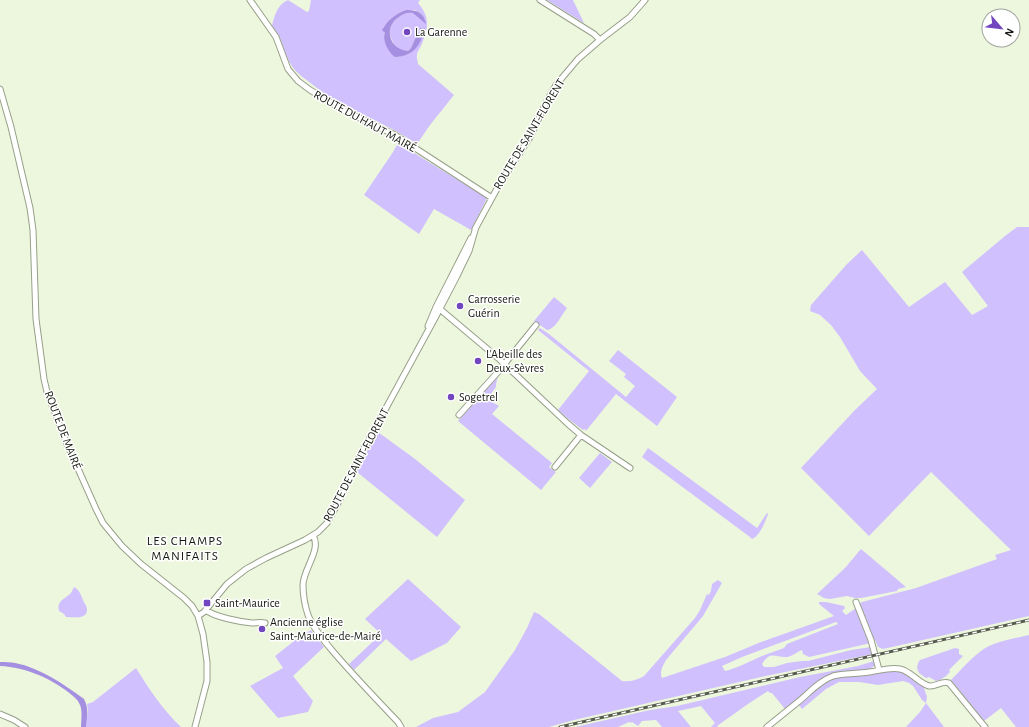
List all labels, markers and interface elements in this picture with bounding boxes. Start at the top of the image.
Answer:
north arrow [981,8,1021,48]
place label: La Garenne [415,26,467,38]
text: N [1003,26,1016,38]
marker: La Garenne [402,27,412,37]
street label: ROUTE DE SAINT-FLORENT [491,76,567,191]
street label: ROUTE DU HAUT MAIRÉ [312,87,419,154]
place label: Carrosserie Guérin [468,293,520,319]
marker: Carrosserie Guérin [455,301,465,311]
place label: L'Abeille des Deux-Sèvres [486,348,544,374]
marker: L'Abeille des Deux-Sèvres [473,356,483,366]
street label: ROUTE DE MAIRÉ [43,389,84,471]
place label: Sogetrel [459,391,498,403]
marker: Sogetrel [446,392,456,402]
street label: ROUTE DE SAINT-FLORENT [321,406,391,524]
district label: LES CHAMPS MANIFAITS [147,535,223,563]
place label: Saint-Maurice [215,597,280,609]
marker: Saint-Maurice [202,598,212,608]
place label: Ancienne église Saint-Maurice-de-Mairé [270,616,381,642]
marker: Ancienne église Saint-Maurice-de-Mairé [257,624,267,634]

